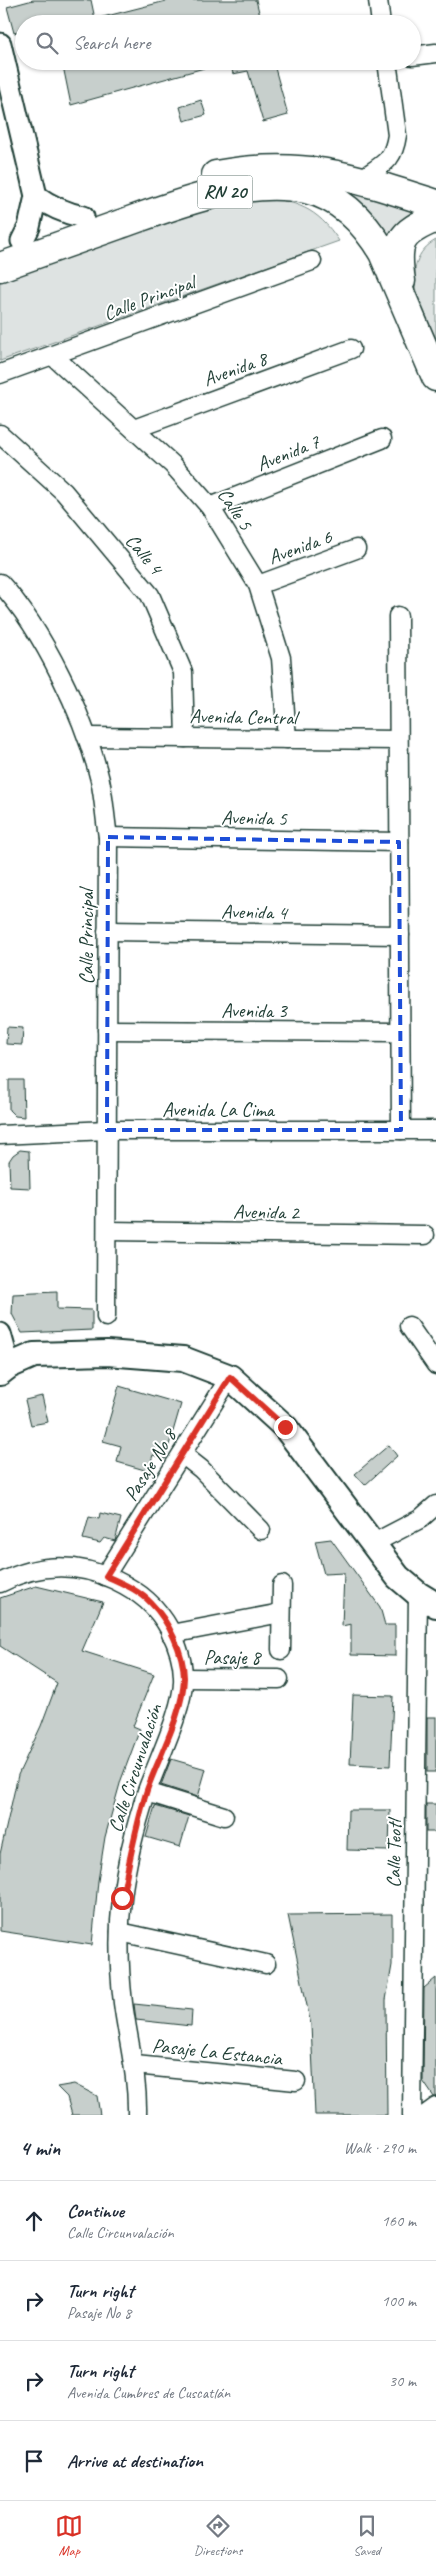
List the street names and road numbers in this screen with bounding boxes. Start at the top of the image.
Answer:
road number: RN 20 [198,176,252,208]
street label: Calle Principal [100,269,201,326]
street label: Avenida 8 [200,345,272,392]
street label: Avenida 7 [253,429,324,477]
street label: Calle 5 [212,483,259,536]
street label: Avenida 6 [265,524,336,570]
street label: Calle 4 [120,529,169,581]
street label: Avenida Central [189,704,300,730]
street label: Avenida 5 [221,805,288,831]
street label: Calle Principal [74,886,99,985]
street label: Avenida 4 [221,899,289,925]
street label: Avenida 3 [221,998,289,1023]
street label: Avenida La Cima [162,1097,276,1122]
street label: Avenida 2 [233,1199,301,1225]
street label: Pasaje No 8 [118,1423,183,1506]
street label: Pasaje 8 [204,1645,262,1670]
street label: Calle Circunvalación [102,1700,168,1835]
street label: Calle Teotl [381,1816,407,1888]
street label: Pasaje La Estancia [151,2033,284,2071]

